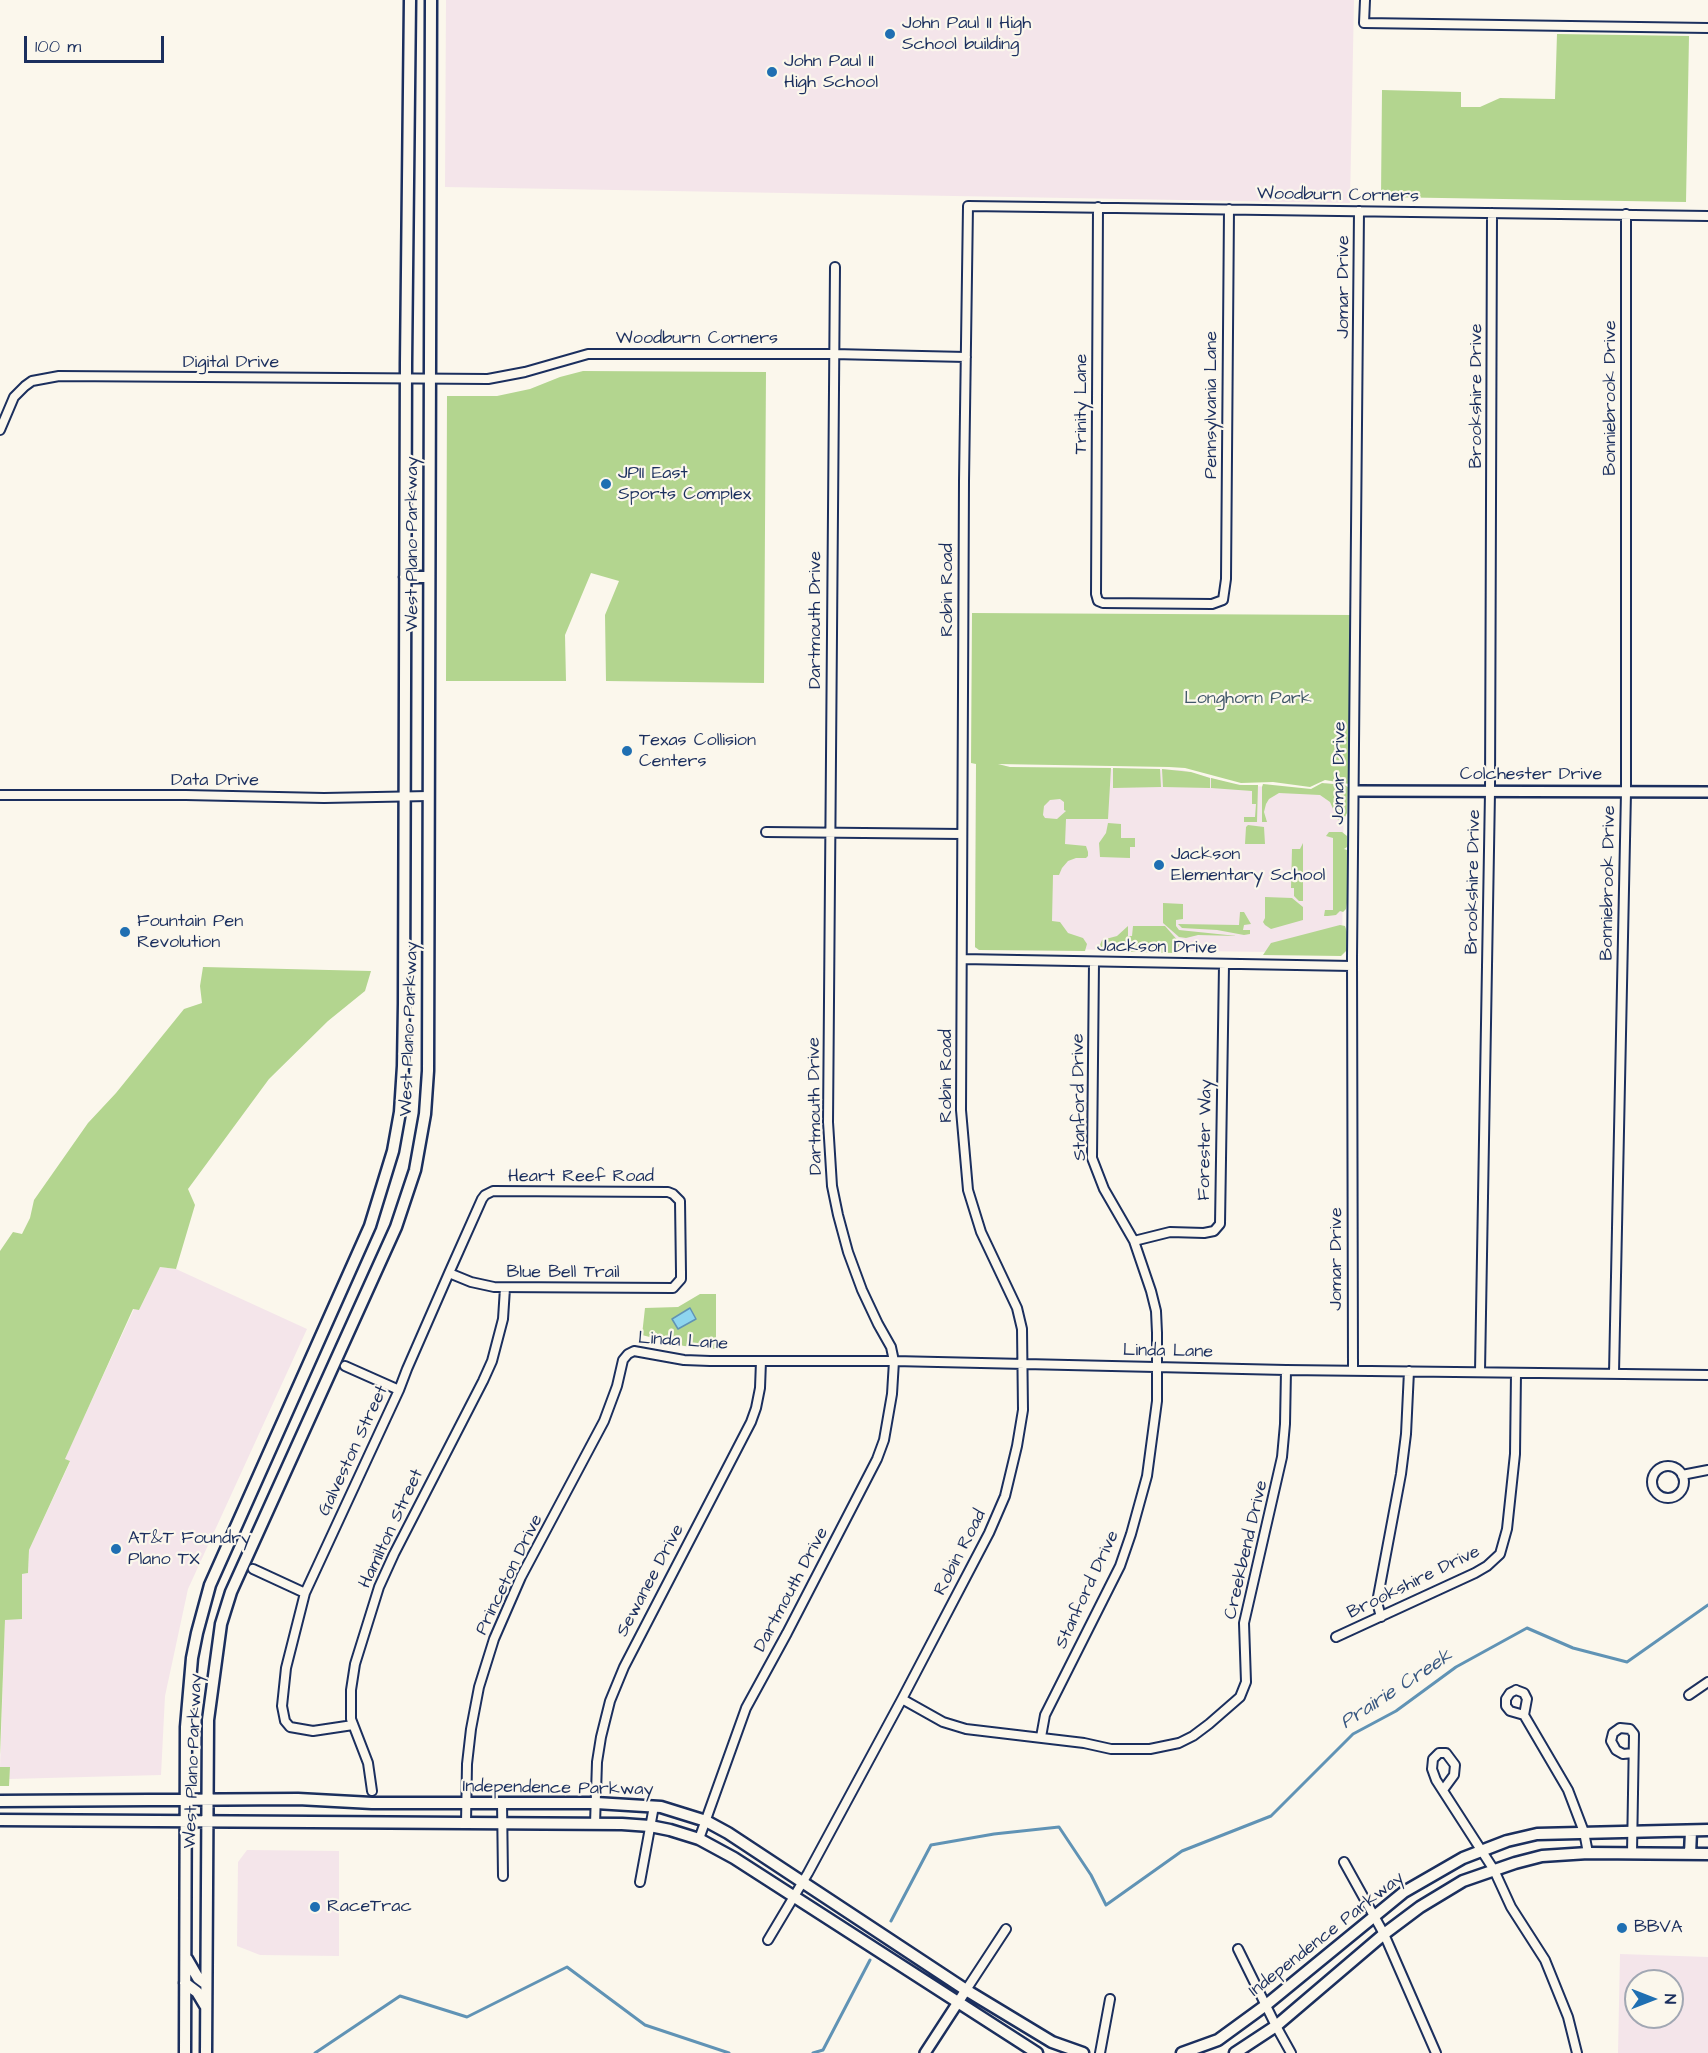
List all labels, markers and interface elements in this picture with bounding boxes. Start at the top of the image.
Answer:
place label: John Paul II High School building [902,13,1031,56]
scale bar [27,24,166,62]
marker: John Paul II High School building [883,27,897,41]
text: 100 m [35,34,81,59]
place label: John Paul II High School [784,51,878,94]
marker: John Paul II High School [765,65,779,79]
street label: Woodburn Corners [1257,184,1419,208]
street label: Jomar Drive [1333,235,1355,339]
street label: Bonniebrook Drive [1600,320,1622,476]
street label: Brookshire Drive [1466,324,1488,468]
street label: Woodburn Corners [616,328,778,350]
street label: Pennsylvania Lane [1201,331,1223,479]
street label: Digital Drive [183,352,279,374]
street label: Trinity Lane [1071,354,1093,454]
street label: West Plano Parkway [402,456,424,632]
place label: JPII East Sports Complex [618,463,751,506]
marker: JPII East Sports Complex [599,477,613,491]
street label: Robin Road [937,543,959,637]
street label: Dartmouth Drive [805,551,827,689]
park label: Longhorn Park [1184,688,1312,710]
street label: Jomar Drive [1328,721,1352,825]
place label: Texas Collision Centers [639,730,756,772]
marker: Texas Collision Centers [620,744,634,758]
street label: Colchester Drive [1460,764,1602,786]
street label: Data Drive [171,770,259,792]
street label: Bonniebrook Drive [1597,805,1621,961]
street label: Brookshire Drive [1462,809,1486,955]
place label: Jackson Elementary School [1171,844,1325,886]
marker: Jackson Elementary School [1152,858,1166,872]
place label: Fountain Pen Revolution [137,911,243,954]
marker: Fountain Pen Revolution [118,925,132,939]
street label: Jackson Drive [1097,936,1217,960]
street label: West Plano Parkway [396,941,424,1117]
street label: Robin Road [936,1029,958,1123]
street label: Stanford Drive [1068,1033,1092,1161]
street label: Dartmouth Drive [804,1037,828,1175]
street label: Forester Way [1194,1079,1218,1201]
street label: Heart Reef Road [508,1166,654,1188]
street label: Jomar Drive [1326,1207,1348,1311]
street label: Blue Bell Trail [507,1262,619,1284]
street label: Linda Lane [637,1328,729,1356]
street label: Linda Lane [1123,1340,1213,1364]
street label: Galveston Street [314,1382,394,1520]
street label: Hamilton Street [355,1466,429,1592]
street label: Creekbend Drive [1221,1478,1273,1622]
street label: Robin Road [930,1507,992,1599]
street label: Princeton Drive [472,1511,548,1639]
street label: Sewanee Drive [612,1521,690,1641]
street label: Dartmouth Drive [750,1524,834,1656]
place label: AT&T Foundry Plano TX [128,1528,251,1570]
street label: Stanford Drive [1051,1528,1125,1652]
marker: AT&T Foundry Plano TX [109,1542,123,1556]
street label: Brookshire Drive [1344,1542,1484,1624]
water label: Prairie Creek [1336,1645,1458,1735]
street label: West Plano Parkway [180,1673,208,1849]
street label: Independence Parkway [462,1777,654,1801]
street label: Independence Parkway [1245,1868,1409,2002]
place label: RaceTrac [327,1896,412,1918]
marker: RaceTrac [308,1900,322,1914]
place label: BBVA [1634,1917,1682,1939]
marker: BBVA [1615,1921,1629,1935]
north arrow [1624,1969,1684,2029]
text: N [1659,1994,1681,2004]

